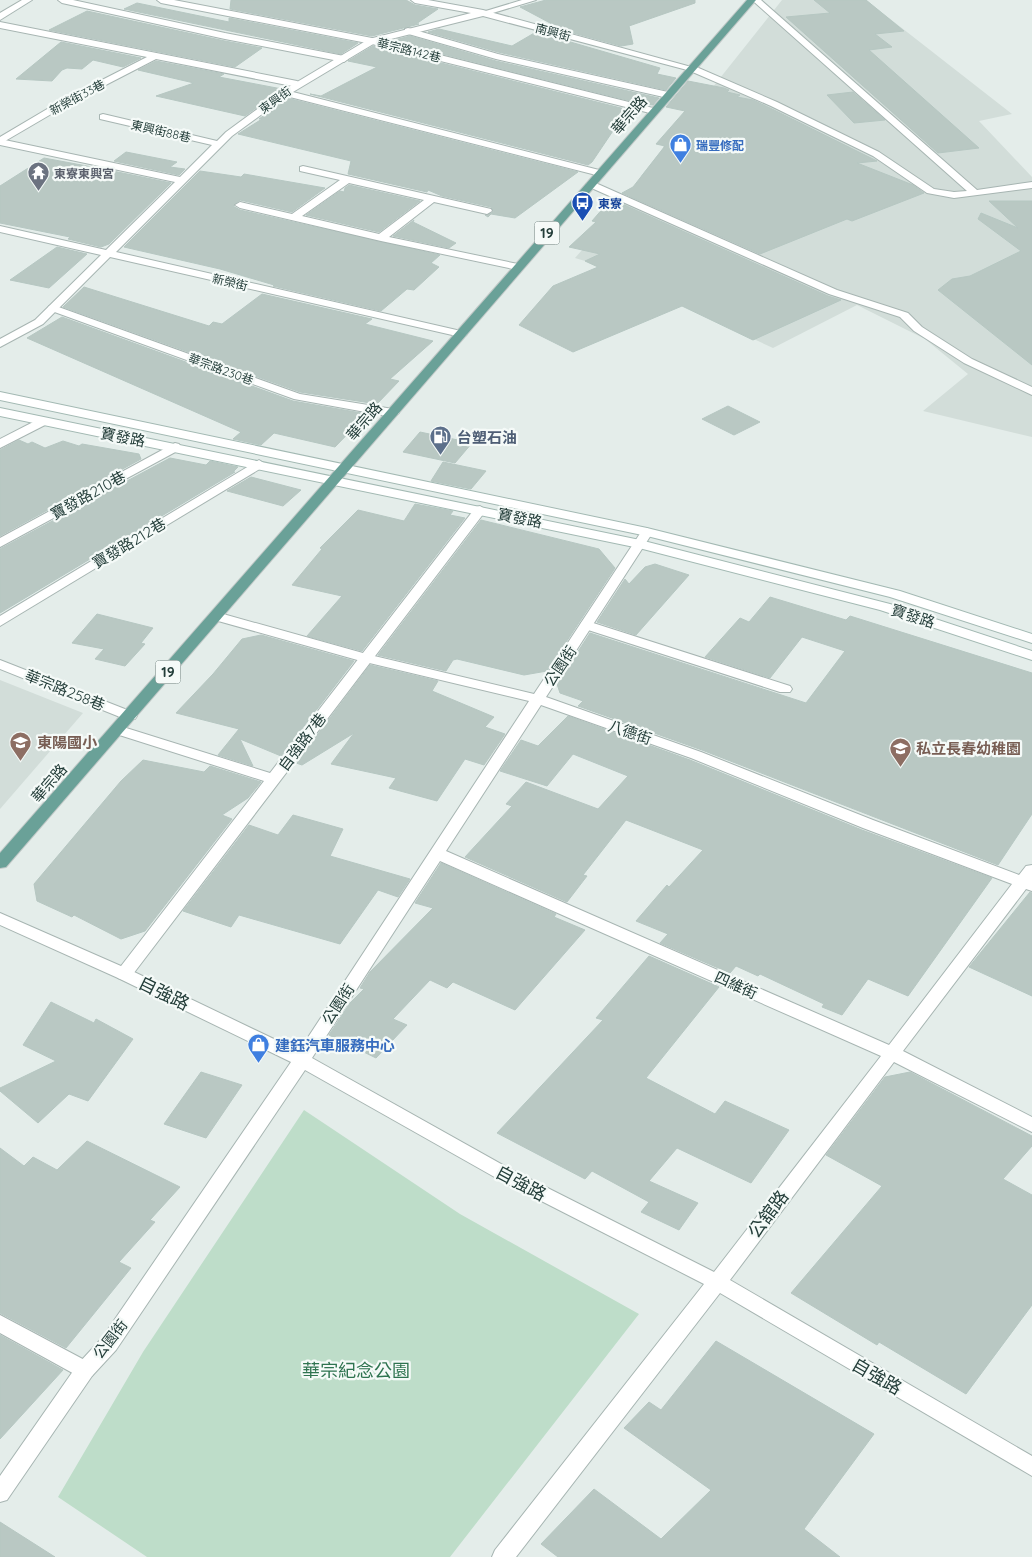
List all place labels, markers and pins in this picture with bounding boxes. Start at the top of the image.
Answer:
shop icon: 瑞豐修配 [668,133,692,164]
place label: 瑞豐修配 [696,138,744,153]
temple icon: 東寮東興宮 [26,161,50,192]
place label: 東寮東興宮 [54,166,114,181]
bus stop icon: 東寮 [570,191,594,222]
place label: 東寮 [598,196,622,211]
fuel station icon: 台塑石油 [429,425,453,456]
place label: 台塑石油 [457,428,517,447]
school or university icon: 東陽國小 [9,730,33,761]
place label: 東陽國小 [37,733,98,752]
school or university icon: 私立長春幼稚園 [888,736,912,767]
place label: 私立長春幼稚園 [916,739,1021,758]
shop icon: 建鈺汽車服務中心 [247,1033,271,1064]
place label: 建鈺汽車服務中心 [275,1036,395,1055]

